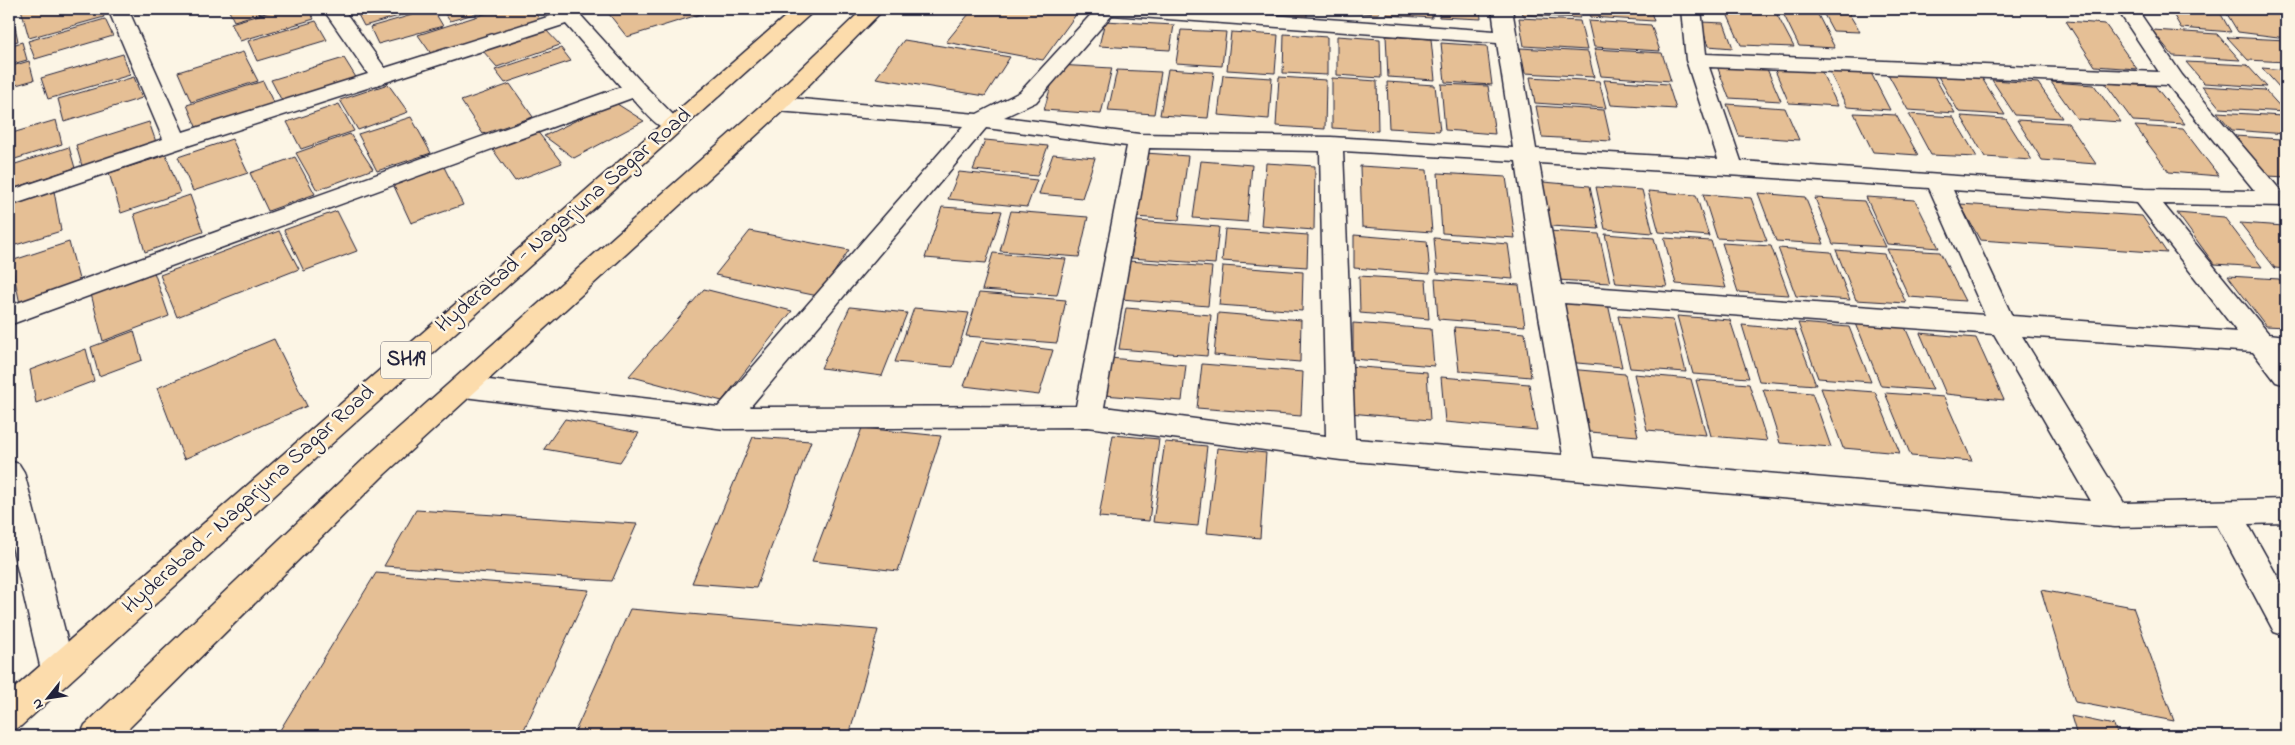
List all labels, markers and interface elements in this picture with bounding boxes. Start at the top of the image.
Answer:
street label: Hyderabad - Nagarjuna Sagar Road [429,101,700,342]
road number: SH19 [381,342,431,378]
street label: Hyderabad - Nagarjuna Sagar Road [116,378,383,623]
north arrow [22,672,72,722]
text: N [27,694,49,713]

